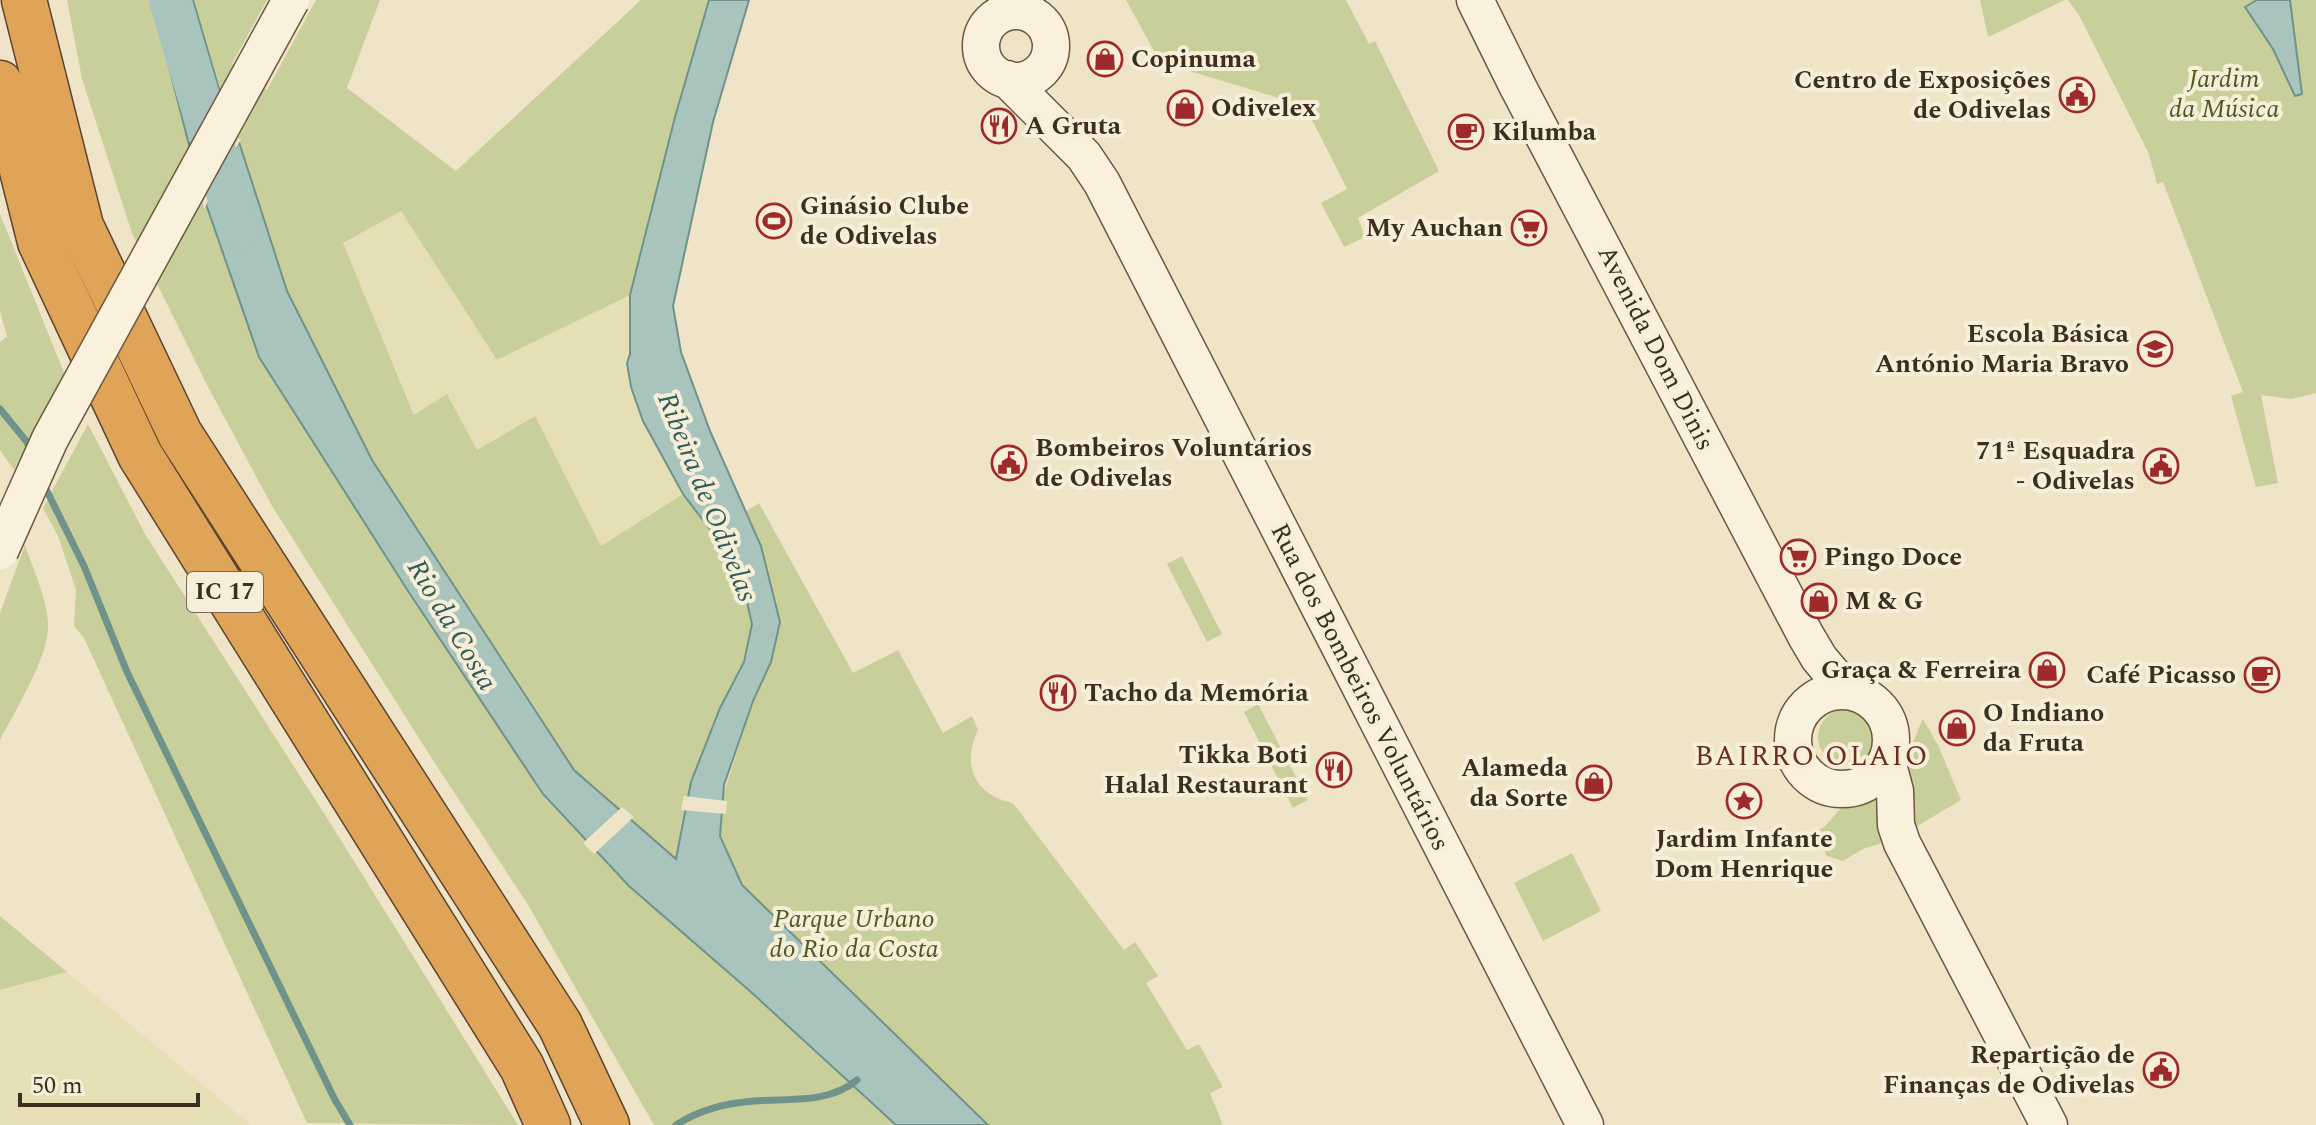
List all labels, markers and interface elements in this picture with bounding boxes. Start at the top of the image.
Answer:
place label: Copinuma [1131,39,1256,79]
shop icon: Copinuma [1086,40,1124,78]
park label: Jardim da Música [2169,59,2279,129]
place label: Centro de Exposições de Odivelas [1794,60,2051,130]
public building icon: Centro de Exposições de Odivelas [2058,76,2096,114]
place label: Odivelex [1211,88,1316,128]
shop icon: Odivelex [1166,89,1204,127]
place label: A Gruta [1025,106,1122,146]
restaurant icon: A Gruta [980,107,1018,145]
place label: Kilumba [1492,112,1597,152]
cafe icon: Kilumba [1447,113,1485,151]
place label: Ginásio Clube de Odivelas [800,186,969,256]
sports icon: Ginásio Clube de Odivelas [755,202,793,240]
place label: My Auchan [1366,208,1503,248]
supermarket icon: My Auchan [1510,209,1548,247]
street label: Avenida Dom Dinis [1587,238,1725,458]
place label: Escola Básica António Maria Bravo [1875,314,2130,384]
school or university icon: Escola Básica António Maria Bravo [2136,330,2174,368]
water label: Ribeira de Odivelas [645,386,769,608]
place label: Bombeiros Voluntários de Odivelas [1035,428,1312,498]
place label: 71ª Esquadra - Odivelas [1976,431,2136,501]
public building icon: Bombeiros Voluntários de Odivelas [990,444,1028,482]
public building icon: 71ª Esquadra - Odivelas [2142,447,2180,485]
street label: Rua dos Bombeiros Voluntários [1260,516,1460,858]
place label: Pingo Doce [1824,537,1962,577]
supermarket icon: Pingo Doce [1779,538,1817,576]
water label: Rio da Costa [396,551,508,699]
road number: IC 17 [187,572,263,612]
place label: M & G [1845,581,1923,621]
shop icon: M & G [1800,582,1838,620]
place label: Graça & Ferreira [1821,650,2022,690]
shop icon: Graça & Ferreira [2028,651,2066,689]
place label: Café Picasso [2086,655,2236,695]
cafe icon: Café Picasso [2243,656,2281,694]
place label: Tacho da Memória [1084,673,1309,713]
restaurant icon: Tacho da Memória [1039,674,1077,712]
place label: O Indiano da Fruta [1983,693,2104,763]
shop icon: O Indiano da Fruta [1938,709,1976,747]
place label: Tikka Boti Halal Restaurant [1104,735,1308,805]
district label: BAIRRO OLAIO [1695,735,1929,778]
place label: Alameda da Sorte [1461,748,1569,818]
restaurant icon: Tikka Boti Halal Restaurant [1315,751,1353,789]
shop icon: Alameda da Sorte [1575,764,1613,802]
place icon: Jardim Infante Dom Henrique [1725,782,1763,820]
place label: Jardim Infante Dom Henrique [1655,819,1833,889]
park label: Parque Urbano do Rio da Costa [769,899,939,969]
place label: Repartição de Finanças de Odivelas [1883,1035,2135,1105]
public building icon: Repartição de Finanças de Odivelas [2142,1051,2180,1089]
scale bar [20,1057,198,1107]
text: 50 m [32,1068,83,1104]

